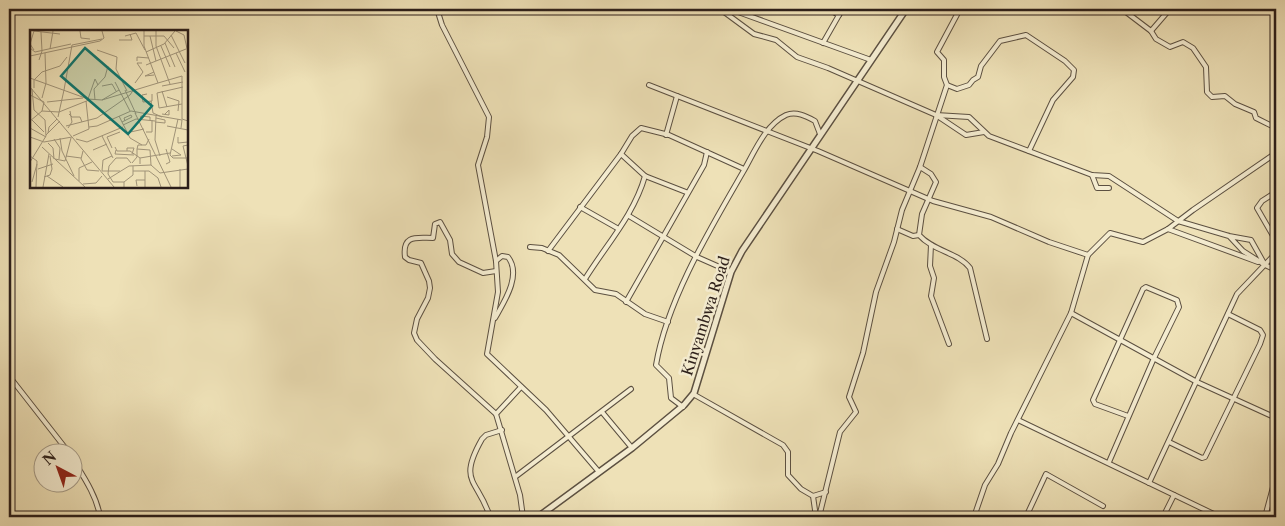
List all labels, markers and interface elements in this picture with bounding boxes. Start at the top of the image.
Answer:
inset map [30,30,188,188]
street label: Kinyambwa Road [677,254,734,378]
north arrow [32,444,82,494]
text: N [39,447,60,469]

